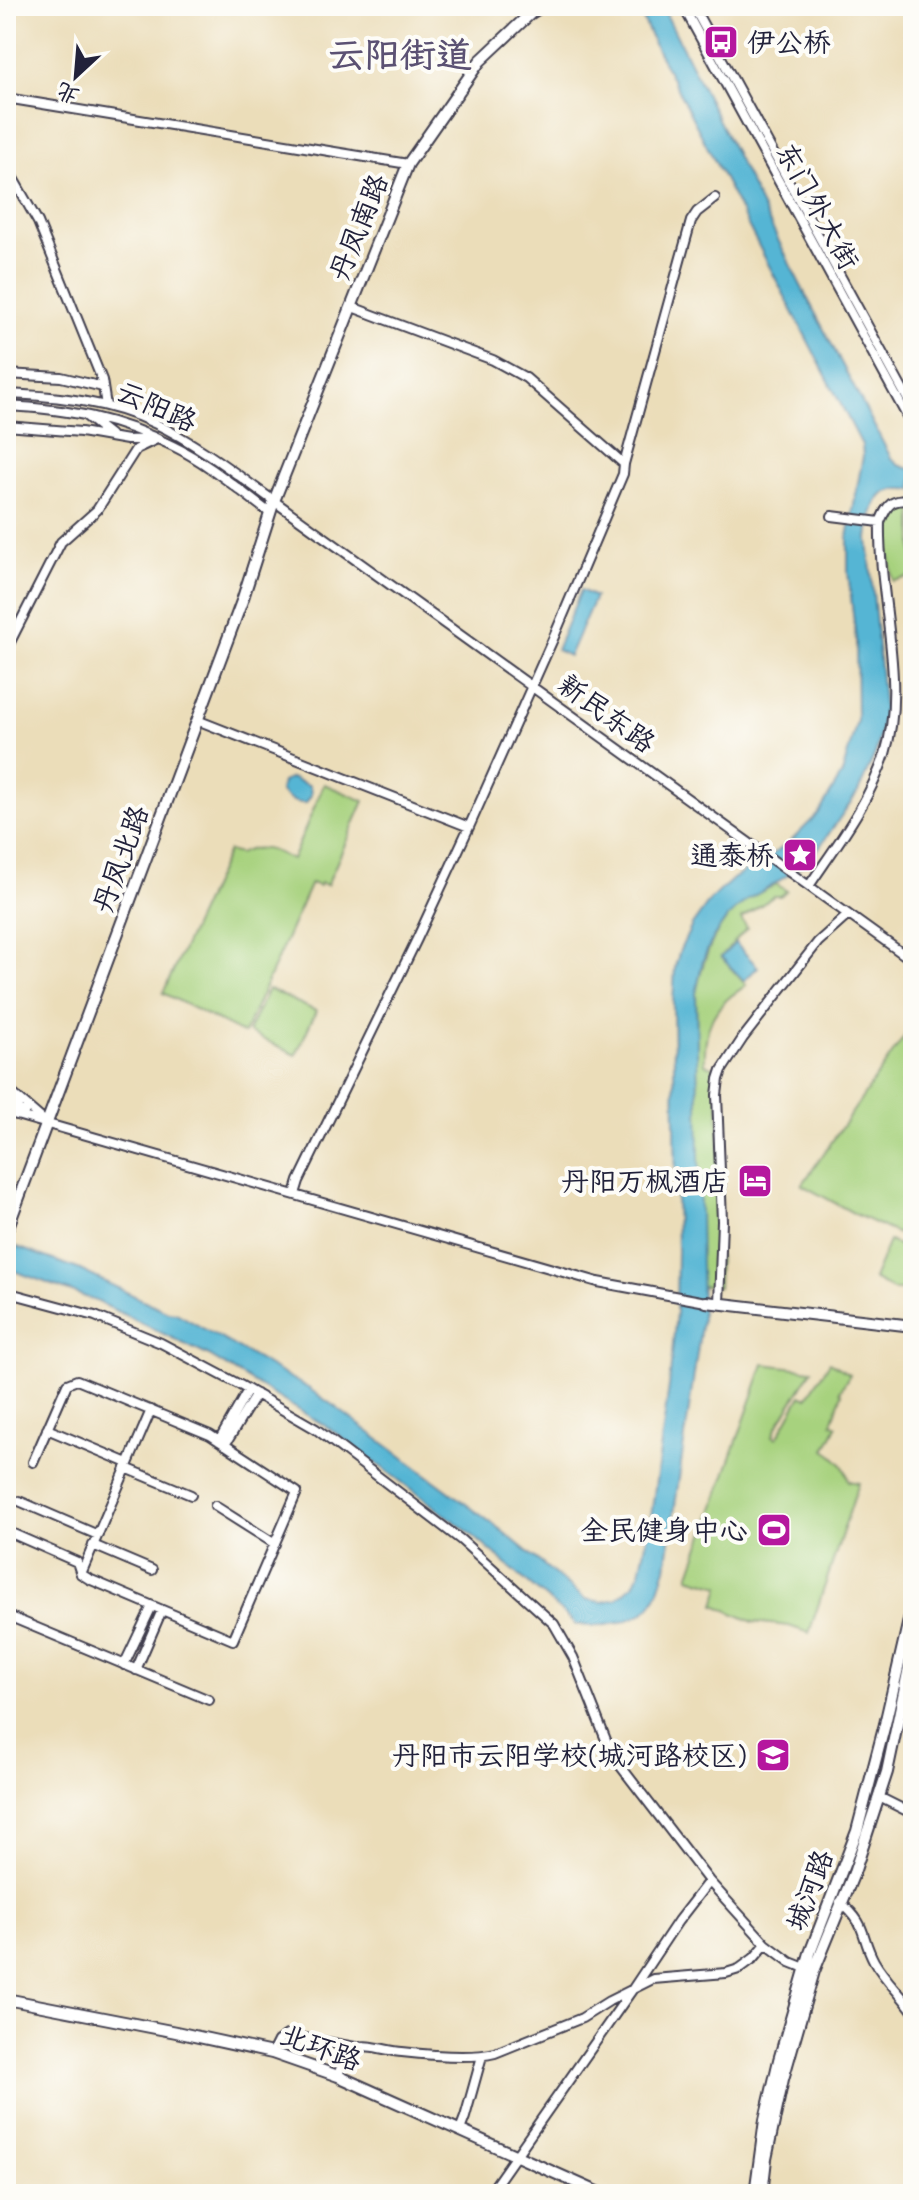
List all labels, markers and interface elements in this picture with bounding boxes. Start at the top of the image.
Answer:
bus stop icon: 伊公桥 [702,23,740,61]
place label: 伊公桥 [747,23,831,59]
district label: 云阳街道 [328,29,472,76]
north arrow [36,36,116,116]
text: 北 [51,77,83,112]
street label: 东门外大街 [769,136,869,275]
street label: 丹凤南路 [319,168,395,285]
street label: 云阳路 [112,372,203,439]
street label: 新民东路 [552,665,663,760]
street label: 丹凤北路 [83,800,155,917]
place label: 通泰桥 [690,836,774,872]
place icon: 通泰桥 [781,836,819,874]
place label: 丹阳万枫酒店 [561,1162,729,1198]
hotel icon: 丹阳万枫酒店 [736,1162,774,1200]
place label: 全民健身中心 [580,1511,748,1547]
sports icon: 全民健身中心 [755,1511,793,1549]
place label: 丹阳市云阳学校(城河路校区) [392,1736,747,1772]
school or university icon: 丹阳市云阳学校(城河路校区) [754,1736,792,1774]
street label: 城河路 [776,1844,840,1935]
street label: 北环路 [276,2015,367,2077]

